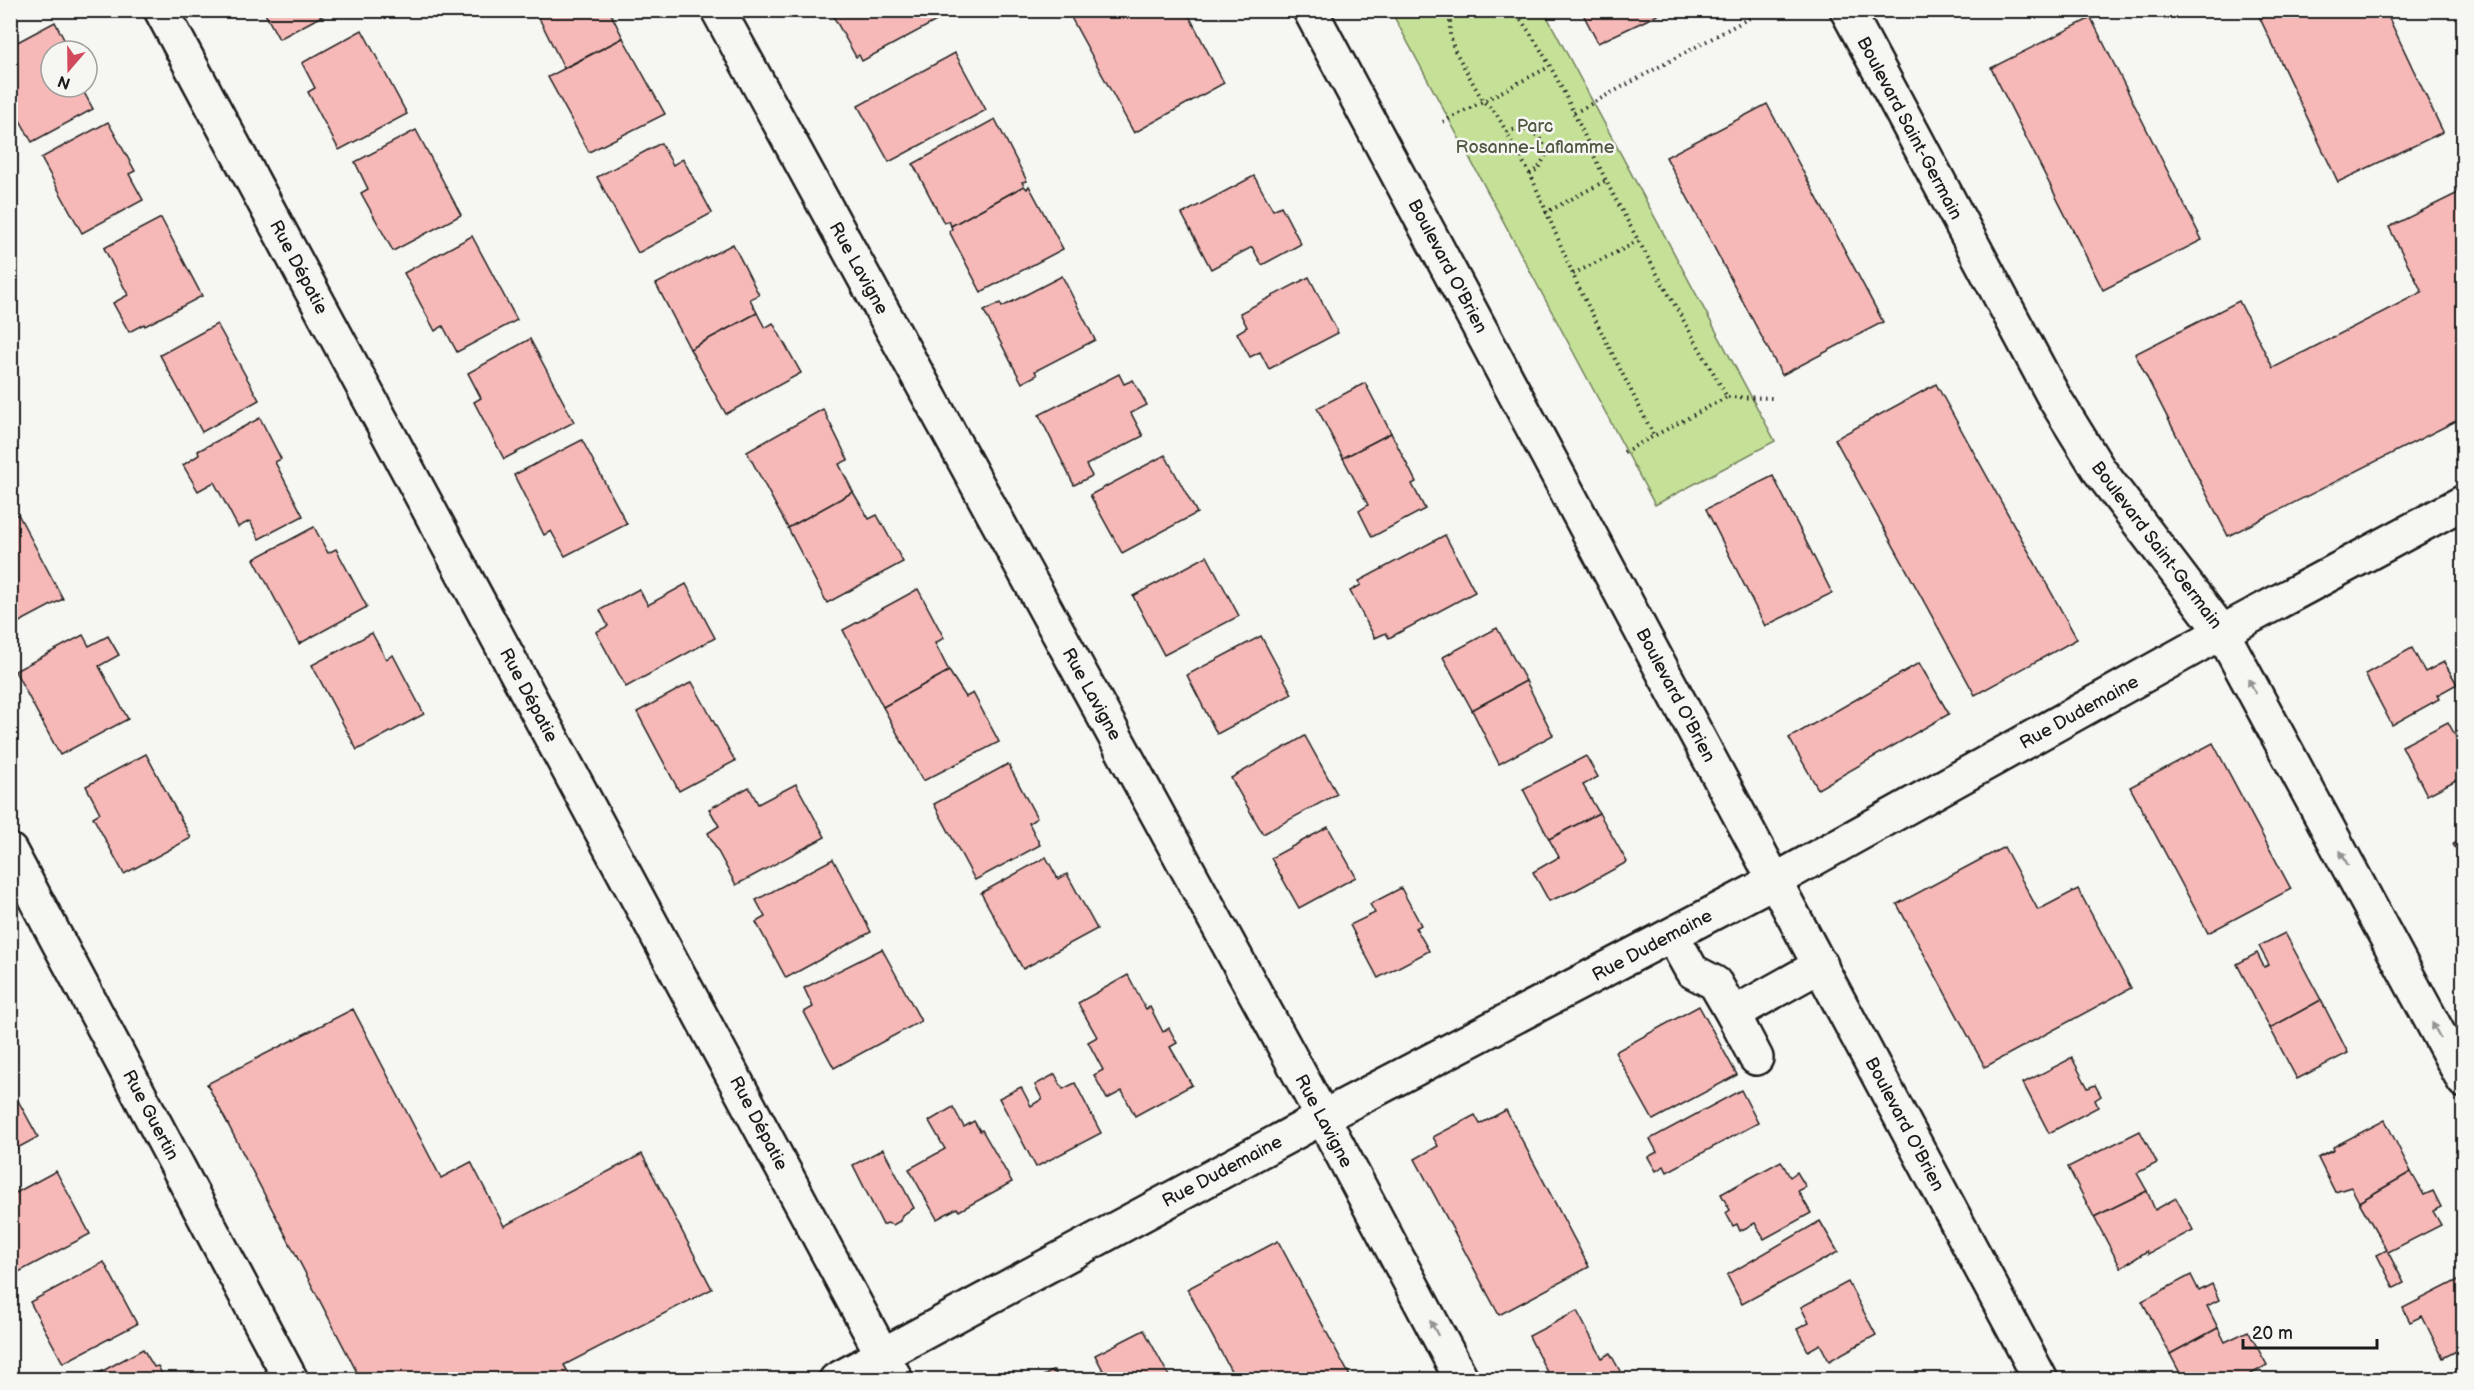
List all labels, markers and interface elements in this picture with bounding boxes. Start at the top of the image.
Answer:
street label: Boulevard Saint-Germain [1852,33,1967,223]
north arrow [39,39,99,99]
text: N [55,71,73,93]
park label: Parc Rosanne-Laflamme [1456,116,1615,158]
street label: Boulevard O'Brien [1403,196,1492,337]
street label: Rue Dépatie [265,217,332,318]
street label: Rue Lavigne [825,218,893,318]
street label: Boulevard Saint-Germain [2087,457,2226,633]
street label: Boulevard O'Brien [1631,625,1720,766]
street label: Rue Lavigne [1058,644,1126,744]
street label: Rue Dépatie [495,645,562,746]
street label: Rue Dudemaine [2016,671,2143,754]
one-way arrow [2247,677,2257,694]
one-way arrow [2339,849,2349,866]
street label: Rue Dudemaine [1589,905,1716,986]
one-way arrow [2431,1021,2441,1038]
street label: Boulevard O'Brien [1860,1054,1949,1195]
street label: Rue Guertin [118,1067,183,1164]
street label: Rue Lavigne [1290,1071,1357,1172]
street label: Rue Dépatie [725,1073,792,1174]
street label: Rue Dudemaine [1159,1131,1286,1212]
scale bar [2243,1312,2376,1350]
one-way arrow [1429,1319,1439,1336]
text: 20 m [2252,1323,2293,1344]

